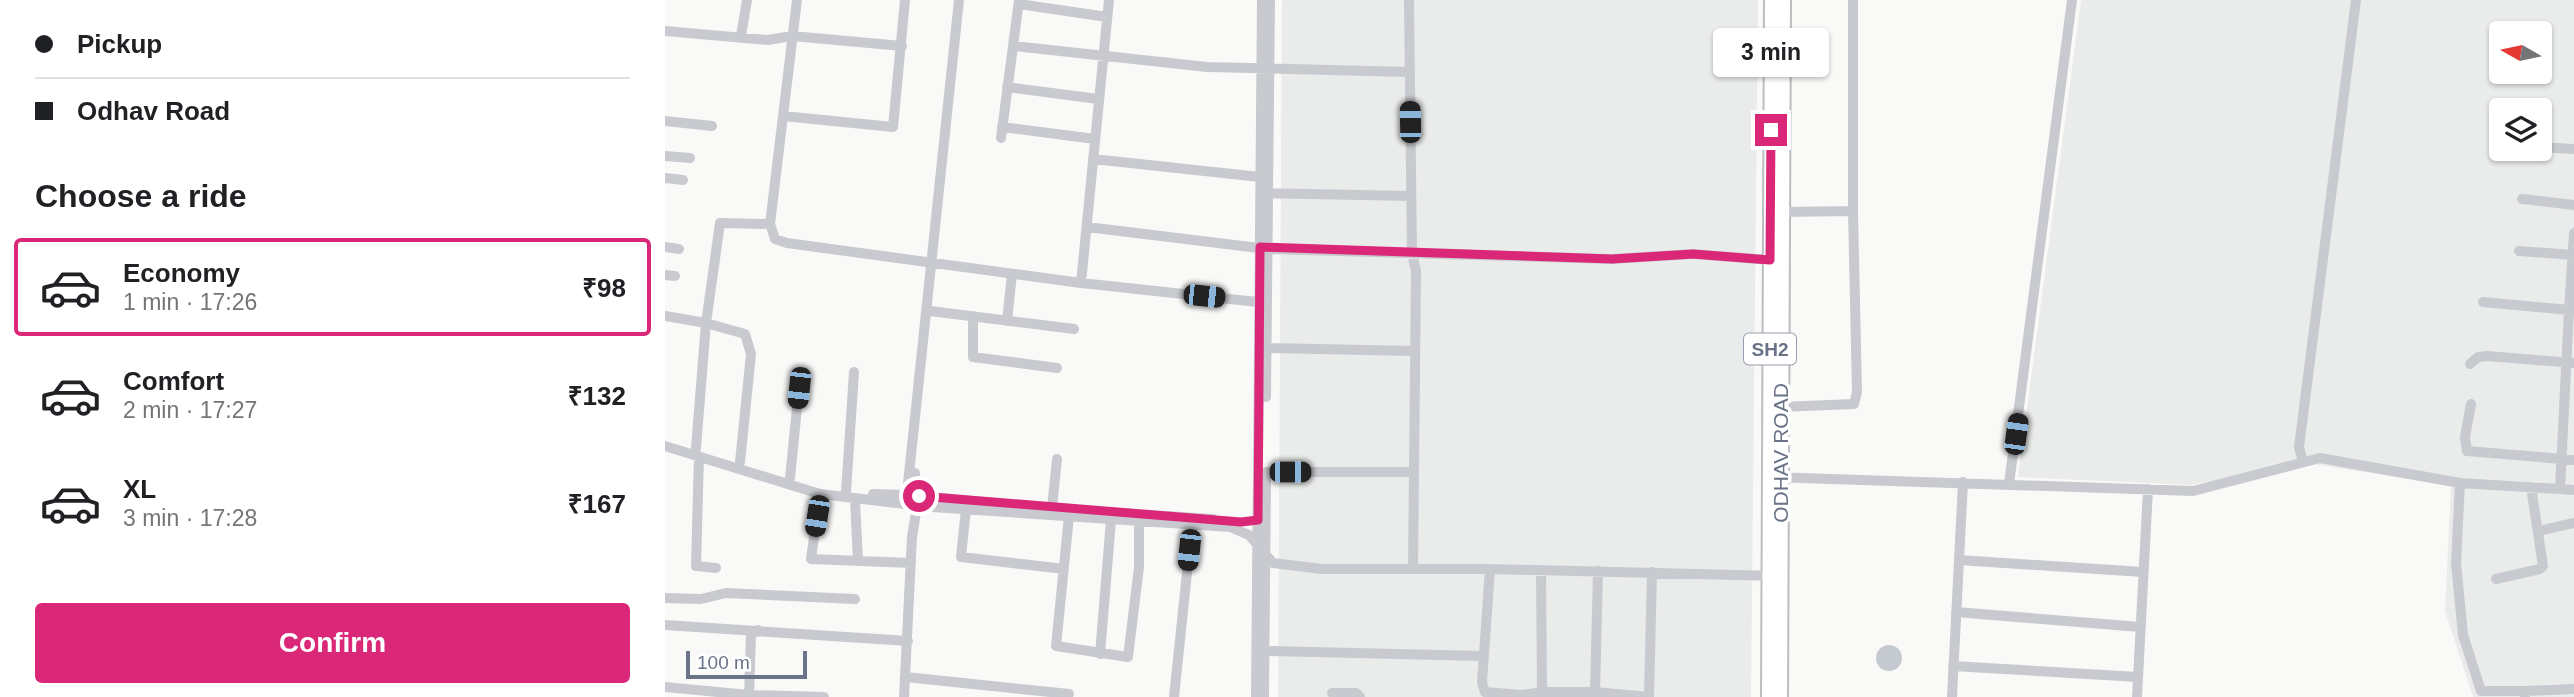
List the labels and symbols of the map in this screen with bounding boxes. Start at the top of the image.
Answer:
north arrow [2489,21,2551,84]
callout: 3 min [1713,29,1829,78]
car [1400,101,1421,143]
route end [1755,114,1787,146]
car [1183,283,1226,309]
road number: SH2 [1744,334,1796,364]
car [787,366,812,410]
street label: ODHAV ROAD [1769,383,1792,523]
car [2003,412,2030,456]
car [1270,462,1312,483]
route start [903,480,935,512]
car [804,494,831,538]
car [1177,528,1202,572]
scale bar [686,648,807,680]

